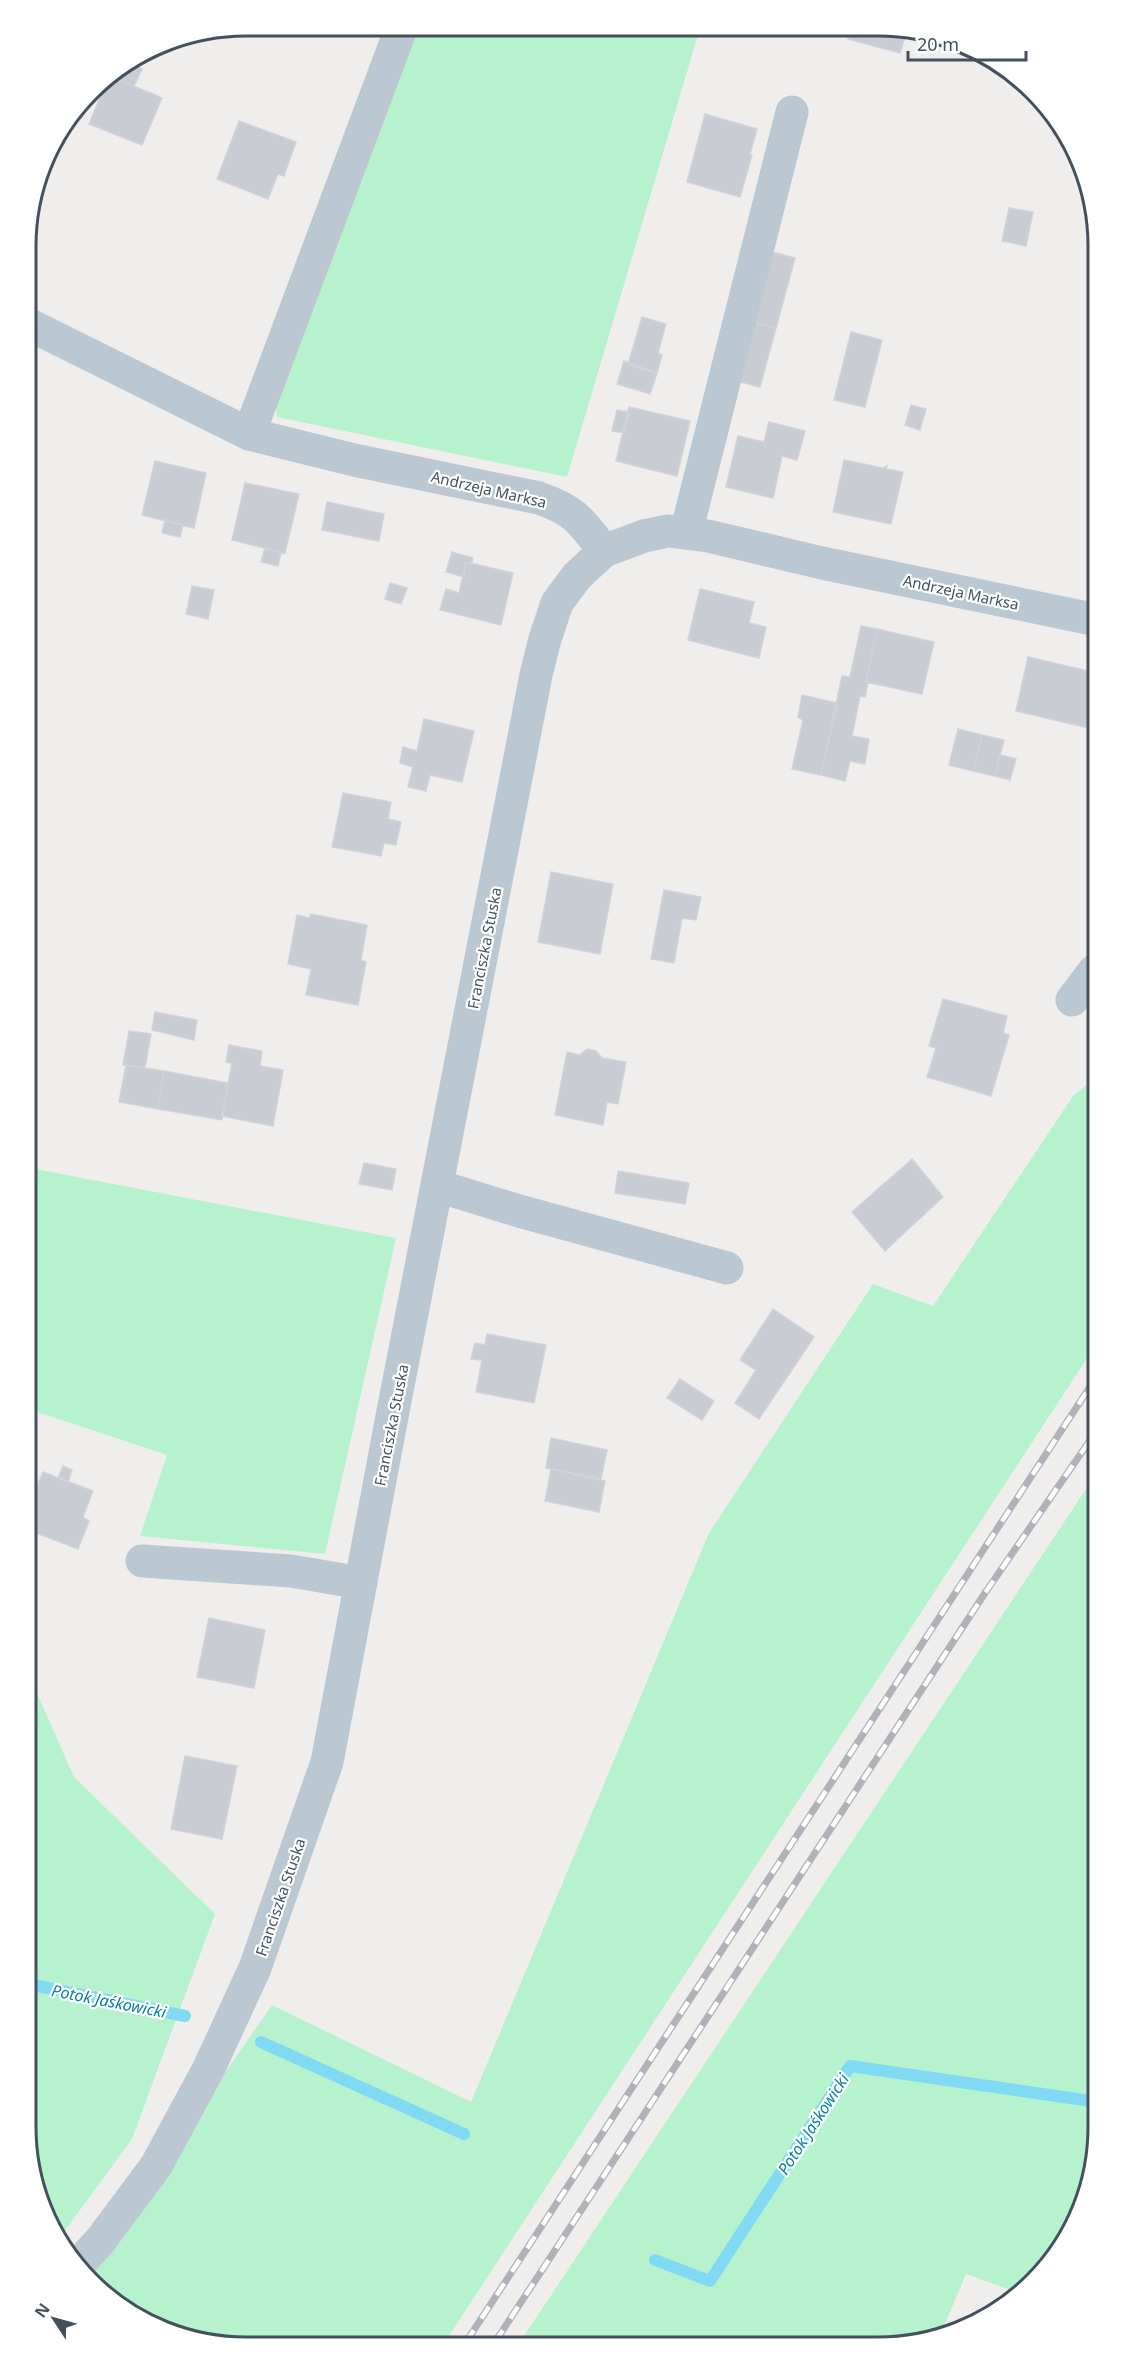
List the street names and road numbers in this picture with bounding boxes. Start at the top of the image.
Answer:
street label: Andrzeja Marksa [429,466,549,512]
street label: Andrzeja Marksa [901,570,1021,614]
street label: Franciszka Stuska [462,885,506,1011]
street label: Franciszka Stuska [369,1362,413,1488]
street label: Franciszka Stuska [250,1835,310,1959]

